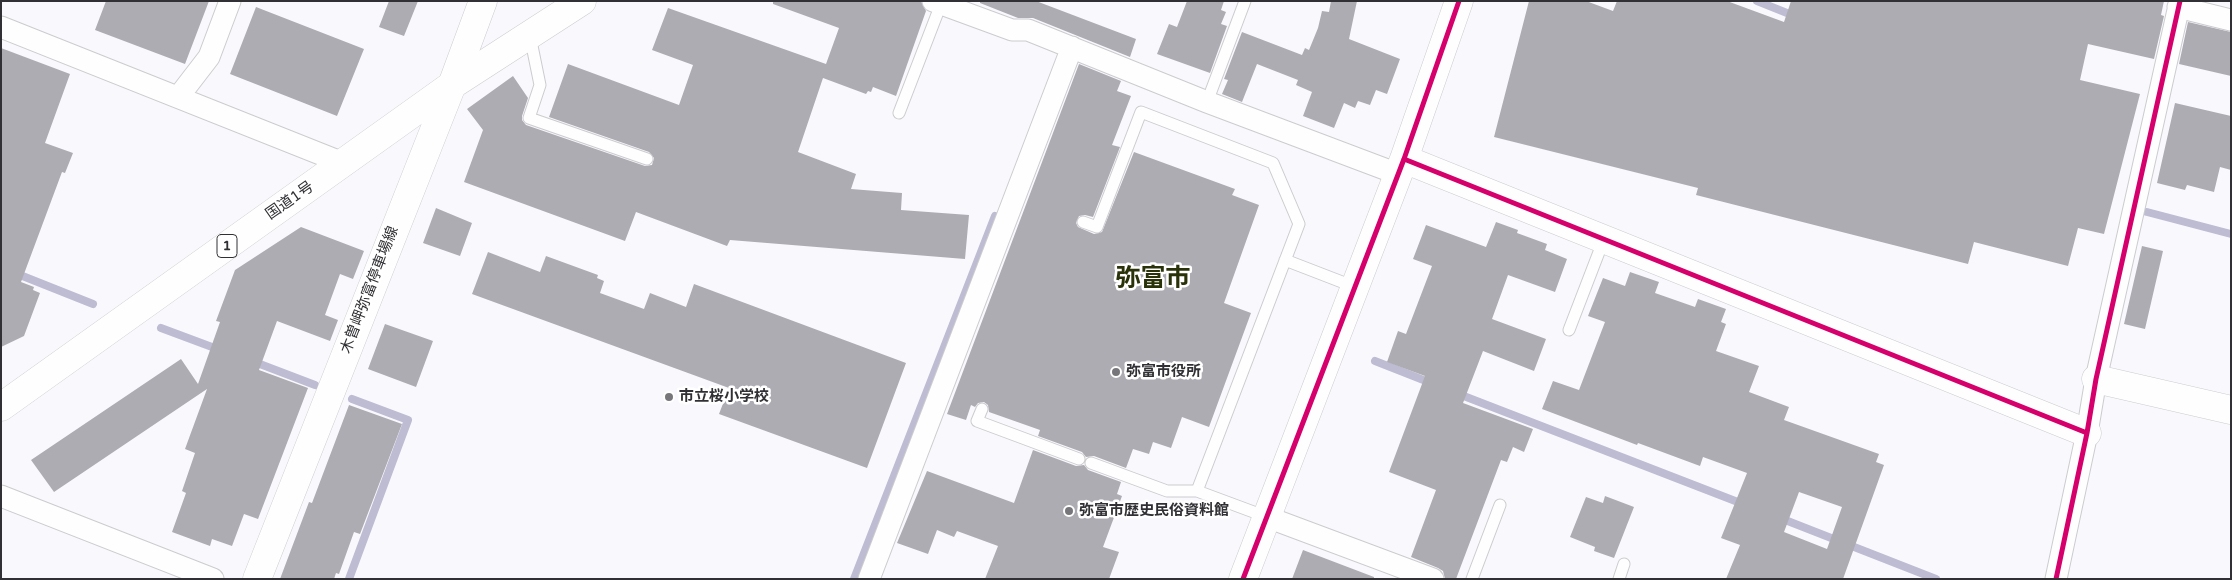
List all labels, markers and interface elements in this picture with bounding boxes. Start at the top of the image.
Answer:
street label: 国道1号 [263,178,317,224]
street label: 木曽岬弥富停車場線 [337,224,403,356]
road number: 1 [217,235,237,258]
district label: 弥富市 [1116,264,1190,294]
place label: 弥富市役所 [1126,363,1201,381]
marker: 弥富市役所 [1110,366,1122,378]
place label: 市立桜小学校 [679,388,769,406]
marker: 市立桜小学校 [663,391,675,403]
place label: 弥富市歴史民俗資料館 [1079,502,1229,520]
marker: 弥富市歴史民俗資料館 [1063,505,1075,517]

